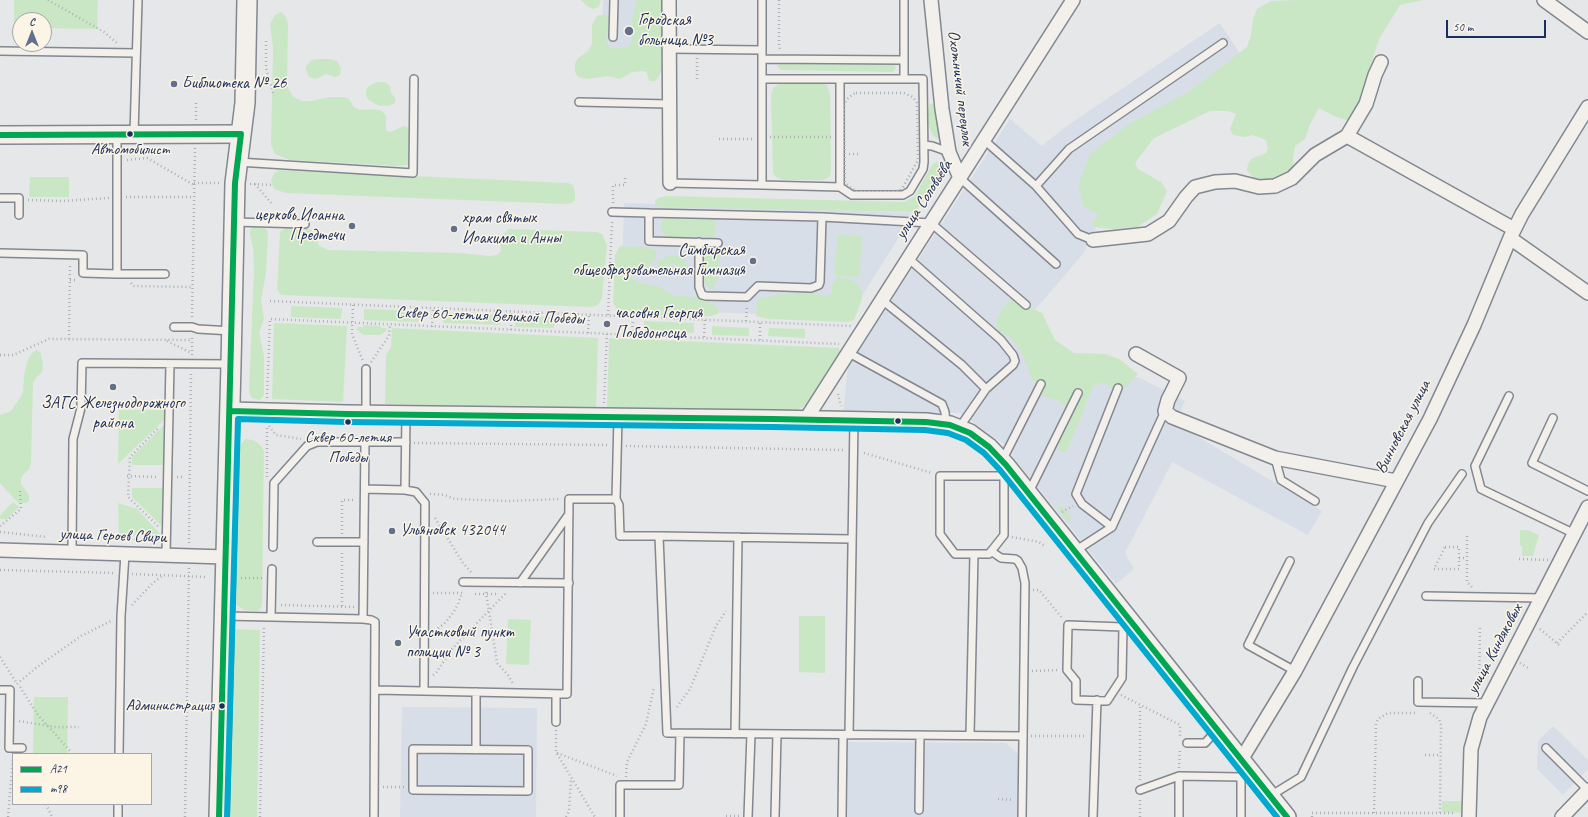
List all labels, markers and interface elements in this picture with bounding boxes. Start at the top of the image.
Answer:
place label: Городская больница №3 [638,11,713,51]
north arrow [12,12,52,52]
scale bar [1448,12,1548,38]
text: С [29,14,35,28]
text: 50 m [1453,19,1473,35]
marker: Городская больница №3 [623,25,635,37]
street label: Охотничий переулок [943,29,977,147]
place label: Библиотека № 26 [182,74,286,94]
marker: Библиотека № 26 [169,79,179,89]
marker: Автомобилист [125,129,135,139]
place label: Автомобилист [91,140,169,160]
street label: улица Соловьёва [891,157,957,243]
place label: церковь Иоанна Предтечи [255,206,344,246]
place label: храм святых Иоакима и Анны [462,209,561,249]
marker: церковь Иоанна Предтечи [347,221,357,231]
marker: храм святых Иоакима и Анны [449,224,459,234]
place label: Симбирская общеобразовательная Гимназия [573,241,745,281]
marker: Симбирская общеобразовательная Гимназия [748,256,758,266]
street label: Сквер 60-летия Великой Победы [396,303,584,329]
place label: часовня Георгия Победоносца [615,304,702,344]
marker: часовня Георгия Победоносца [602,319,612,329]
street label: Винновская улица [1371,377,1435,477]
marker: ЗАГС Железнодорожного района [108,382,118,392]
place label: ЗАГС Железнодорожного района [41,394,185,434]
unlabelled marker [893,416,903,426]
marker: Сквер 60-летия Победы [343,417,353,427]
place label: Сквер 60-летия Победы [305,428,391,466]
place label: Ульяновск 432044 [400,521,505,541]
street label: улица Героев Свири [59,524,167,548]
marker: Ульяновск 432044 [387,526,397,536]
street label: улица Киндяковых [1463,600,1527,698]
place label: Участковый пункт полиции № 3 [406,623,513,663]
marker: Участковый пункт полиции № 3 [393,638,403,648]
place label: Администрация [126,696,214,716]
marker: Администрация [217,701,227,711]
legend [12,753,152,805]
text: А21 [50,761,67,777]
text: т98 [50,781,67,797]

